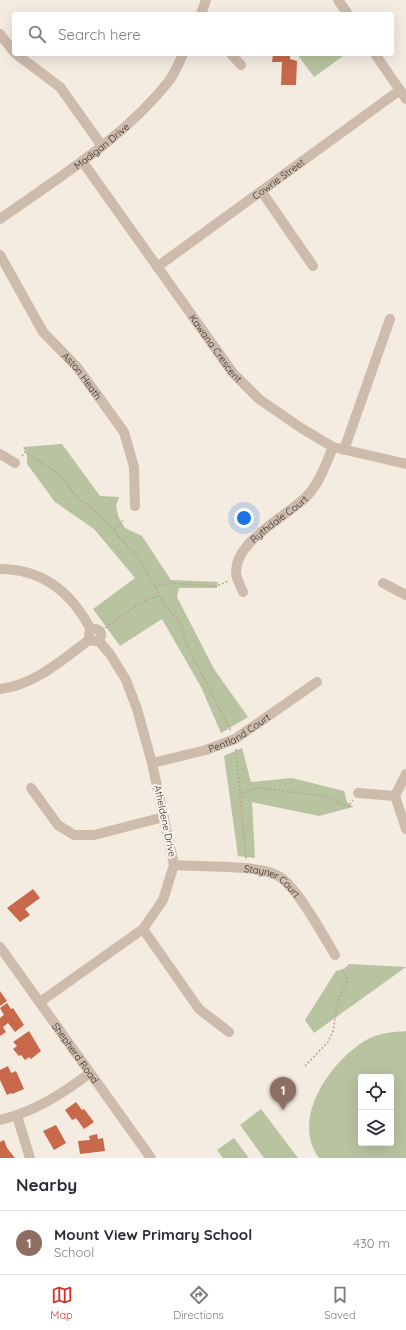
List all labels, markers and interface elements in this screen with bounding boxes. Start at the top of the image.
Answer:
search box [12,12,394,56]
icon: search [26,23,48,45]
text: Search here [58,25,141,44]
street label: Madigan Drive [71,120,132,172]
street label: Cowrie Street [249,155,308,202]
street label: Kawana Crescent [186,311,245,385]
street label: Aston Heath [59,349,105,402]
street label: Rythdale Court [247,492,311,545]
your location [234,508,254,528]
street label: Pentland Court [206,710,273,755]
street label: Atheldene Drive [151,784,179,859]
street label: Stayner Court [243,861,304,901]
street label: Shepherd Road [50,1020,102,1086]
map controls [358,1074,394,1146]
button: locate [358,1074,394,1110]
pin: 1 [270,1077,296,1110]
button: layers [358,1110,394,1146]
text: Nearby [16,1174,77,1195]
text: Mount View Primary School [54,1225,252,1244]
text: 1 [26,1235,32,1251]
text: 430 m [353,1235,390,1251]
text: School [54,1244,94,1260]
tab: Map [50,1284,73,1322]
tab: Directions [173,1284,224,1322]
tab: Saved [324,1284,356,1322]

